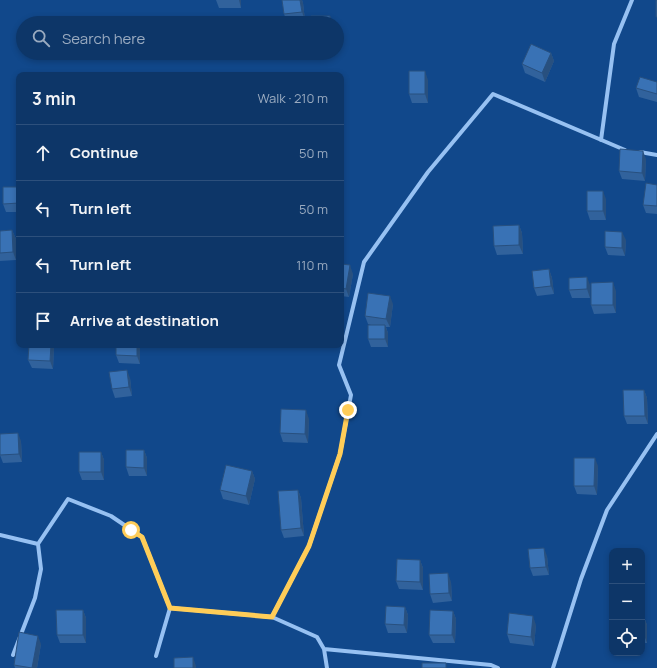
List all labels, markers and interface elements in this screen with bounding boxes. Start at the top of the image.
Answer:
search box [16,16,344,60]
icon: search [30,27,52,49]
text: Search here [62,28,145,49]
text: 3 min [32,87,76,110]
text: Walk · 210 m [258,89,328,107]
icon: ahead [32,142,54,164]
text: Continue [70,142,138,163]
text: 50 m [299,144,328,162]
icon: left [32,198,54,220]
text: Turn left [70,198,132,219]
text: 50 m [299,200,328,218]
icon: left [32,254,54,276]
text: Turn left [70,254,132,275]
text: 110 m [296,256,328,274]
icon: arrive [32,310,54,332]
text: Arrive at destination [70,310,219,331]
route end [339,401,357,419]
route start [122,521,140,539]
map controls [609,548,645,656]
button: + [609,548,645,584]
button: − [609,584,645,620]
button: locate [609,620,645,656]

